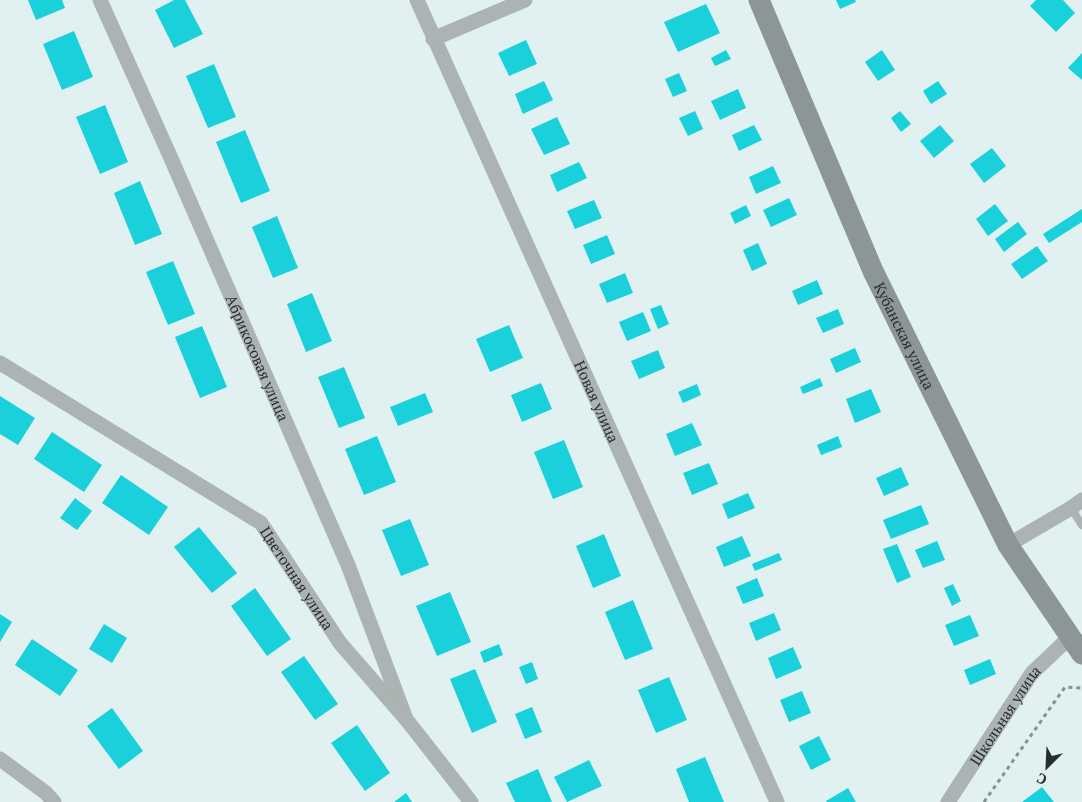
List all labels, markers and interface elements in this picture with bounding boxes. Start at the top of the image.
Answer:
street label: Кубанская улица [870,279,940,393]
street label: Абрикосовая улица [222,291,294,424]
street label: Новая улица [570,357,624,446]
street label: Цветочная улица [256,522,339,634]
street label: Школьная улица [965,660,1045,769]
north arrow [1022,742,1072,792]
text: С [1033,769,1050,790]

